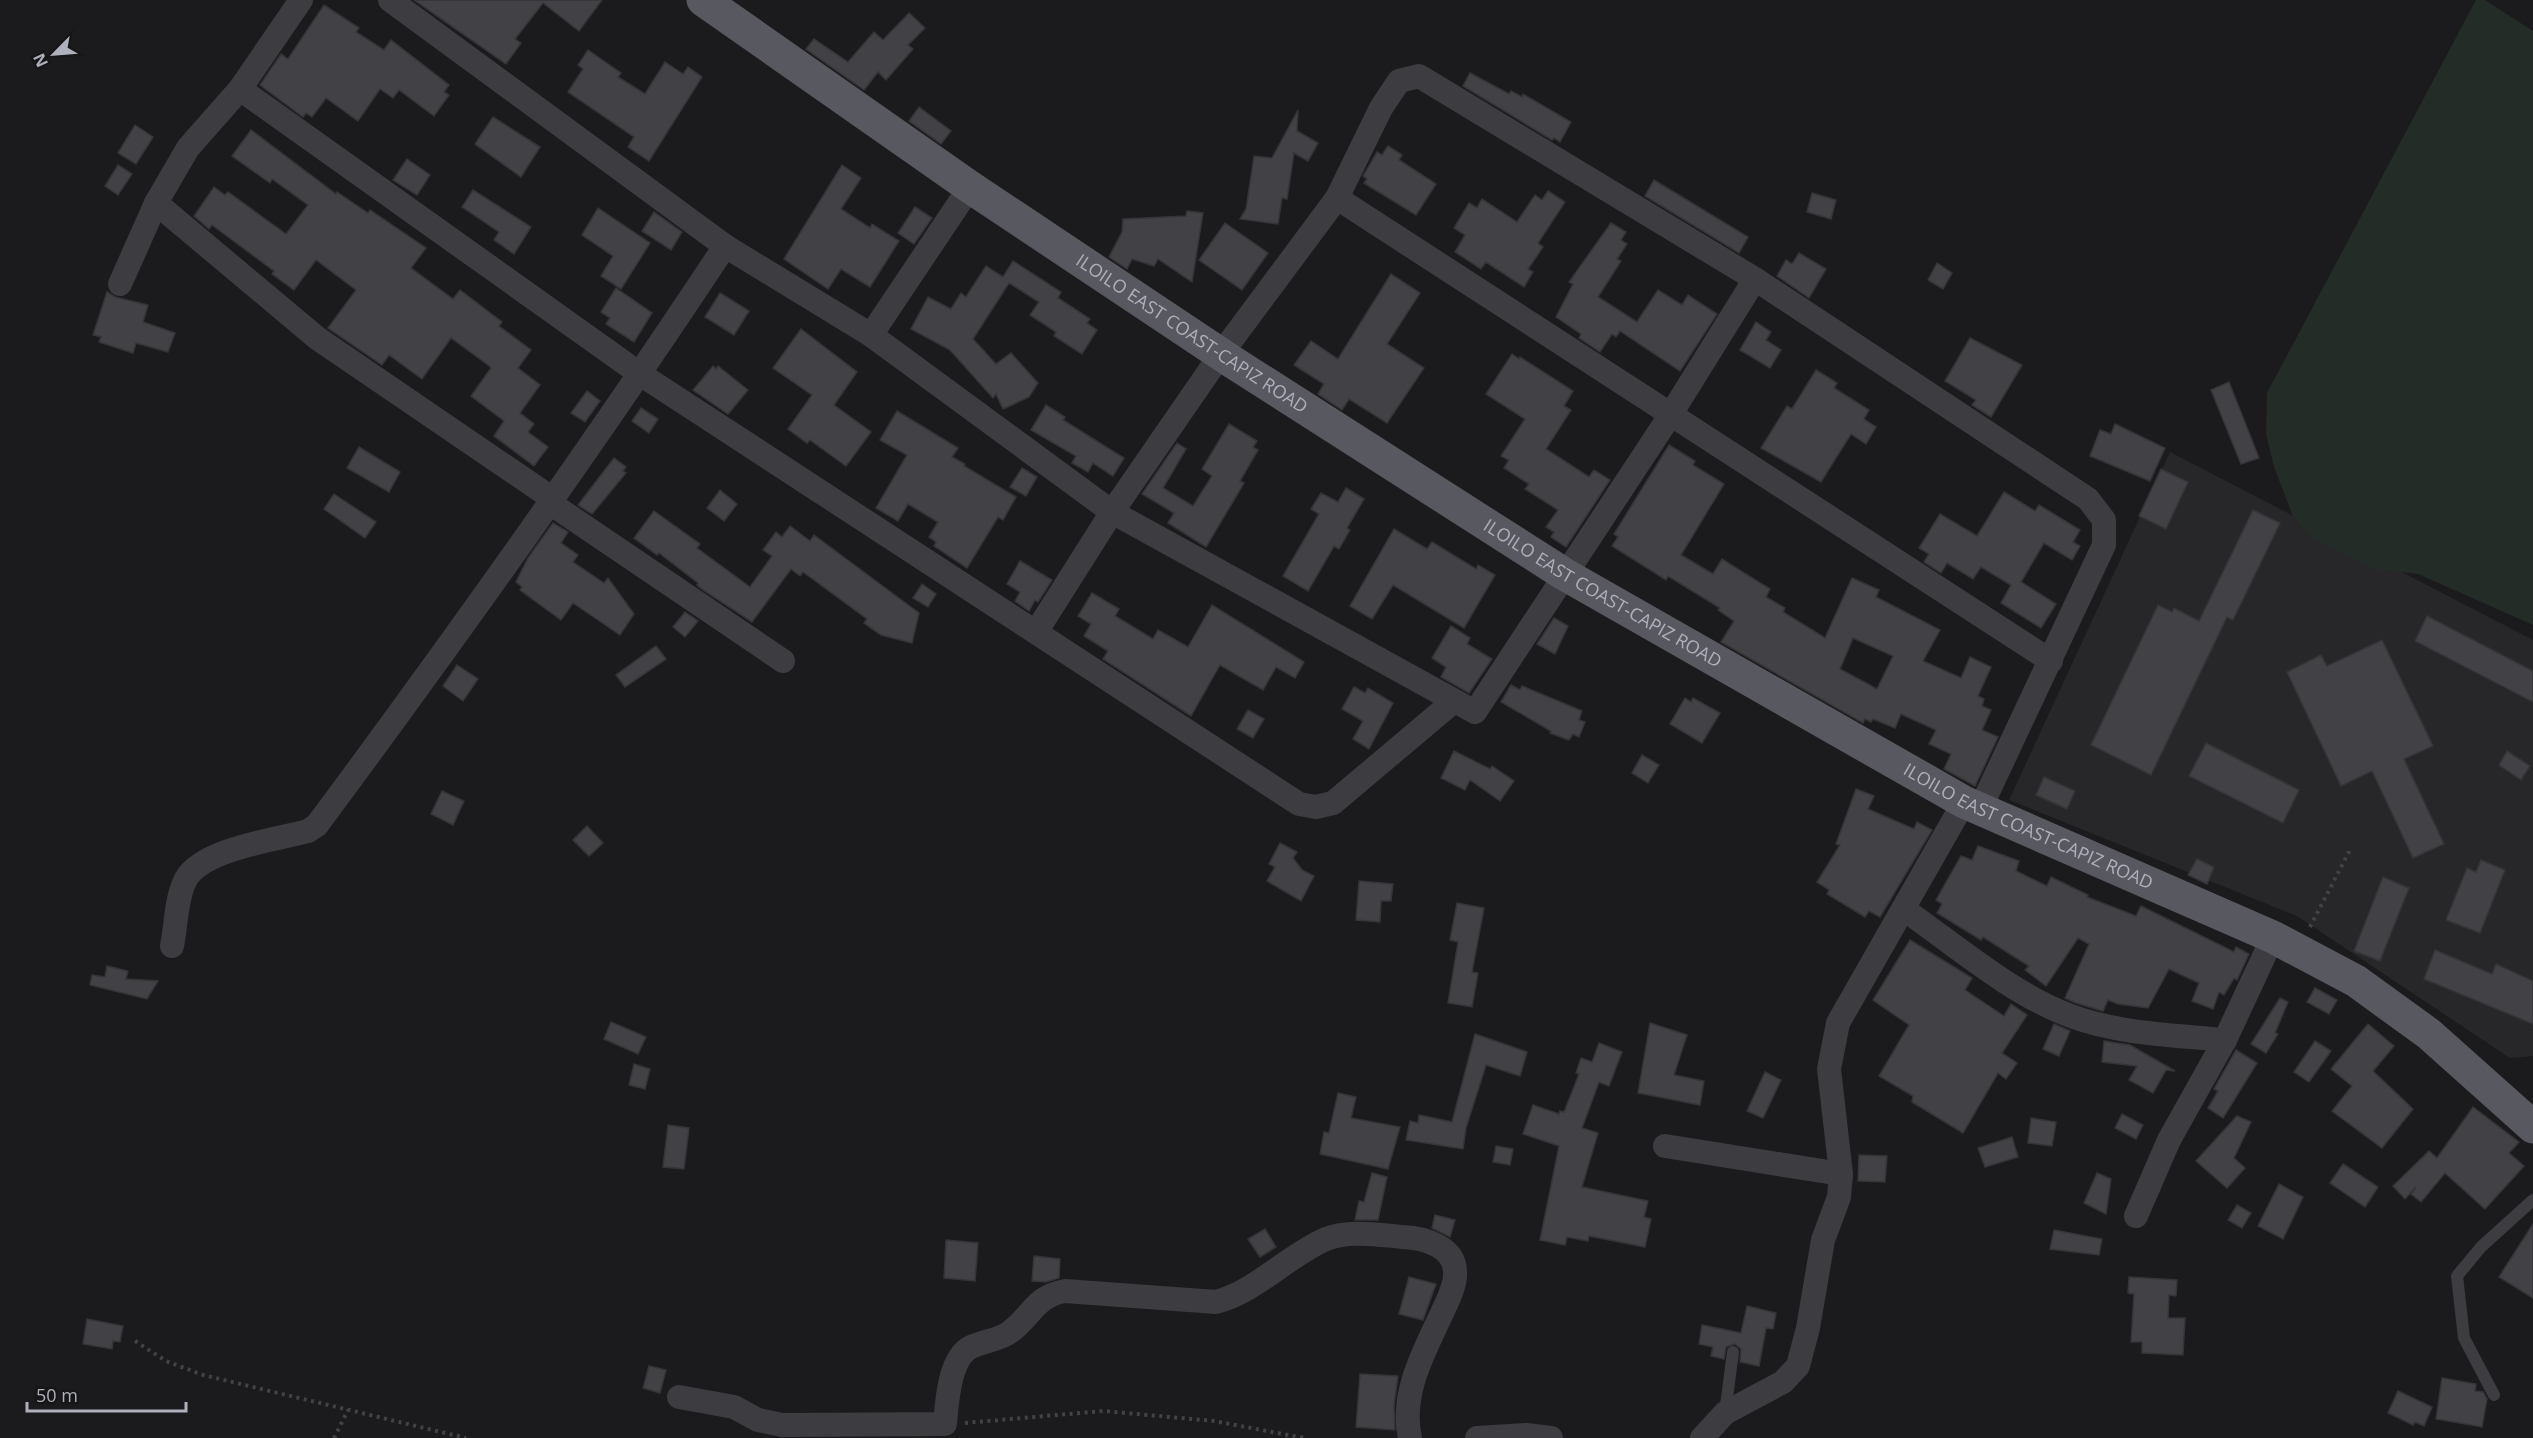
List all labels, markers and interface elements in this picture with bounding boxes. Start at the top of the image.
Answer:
north arrow [24,24,84,84]
text: N [28,50,53,71]
street label: ILOILO EAST COAST-CAPIZ ROAD [1072,248,1313,418]
street label: ILOILO EAST COAST-CAPIZ ROAD [1479,513,1726,672]
street label: ILOILO EAST COAST-CAPIZ ROAD [1900,757,2157,894]
scale bar [27,1375,186,1413]
text: 50 m [36,1383,78,1407]

